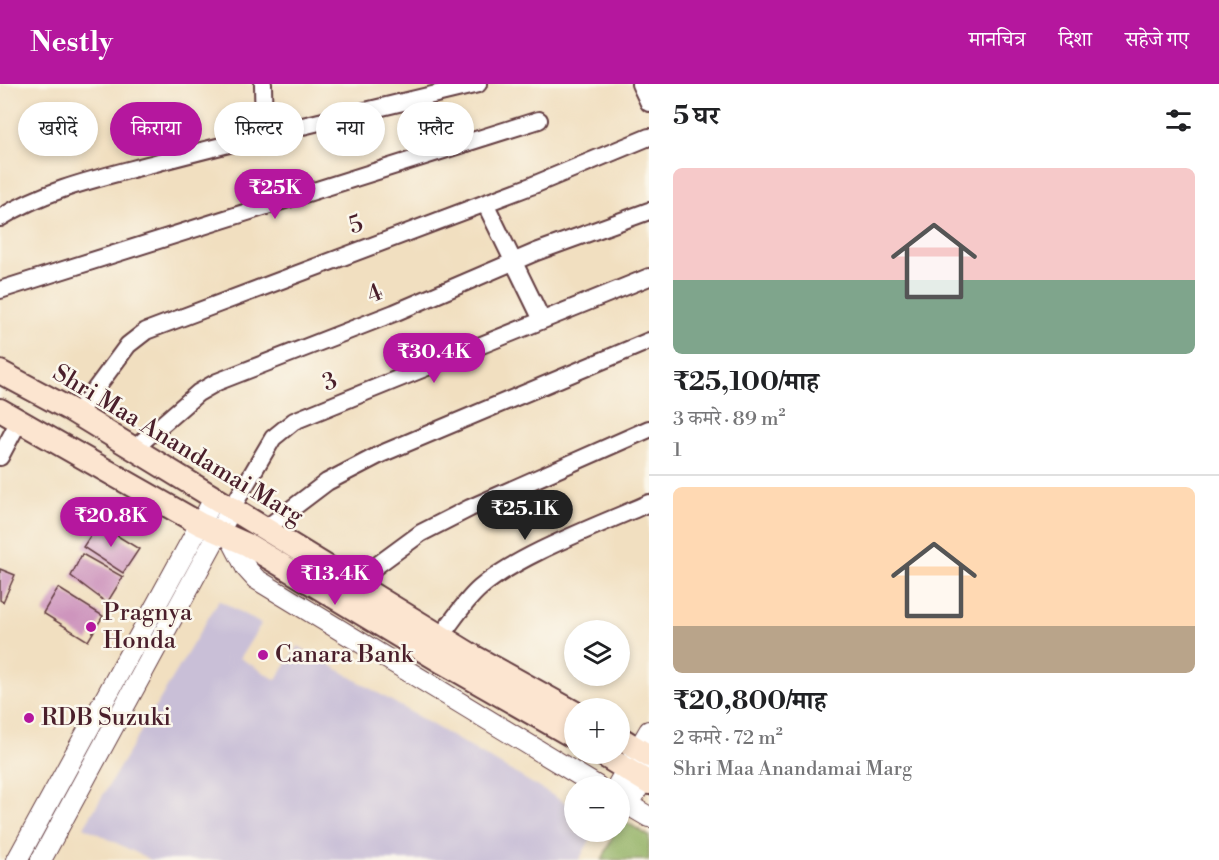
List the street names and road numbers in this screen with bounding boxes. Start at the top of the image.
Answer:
street label: 5 [345,209,367,241]
street label: 4 [363,277,387,311]
street label: Shri Maa Anandamai Marg [47,358,309,532]
street label: 3 [318,366,342,398]

